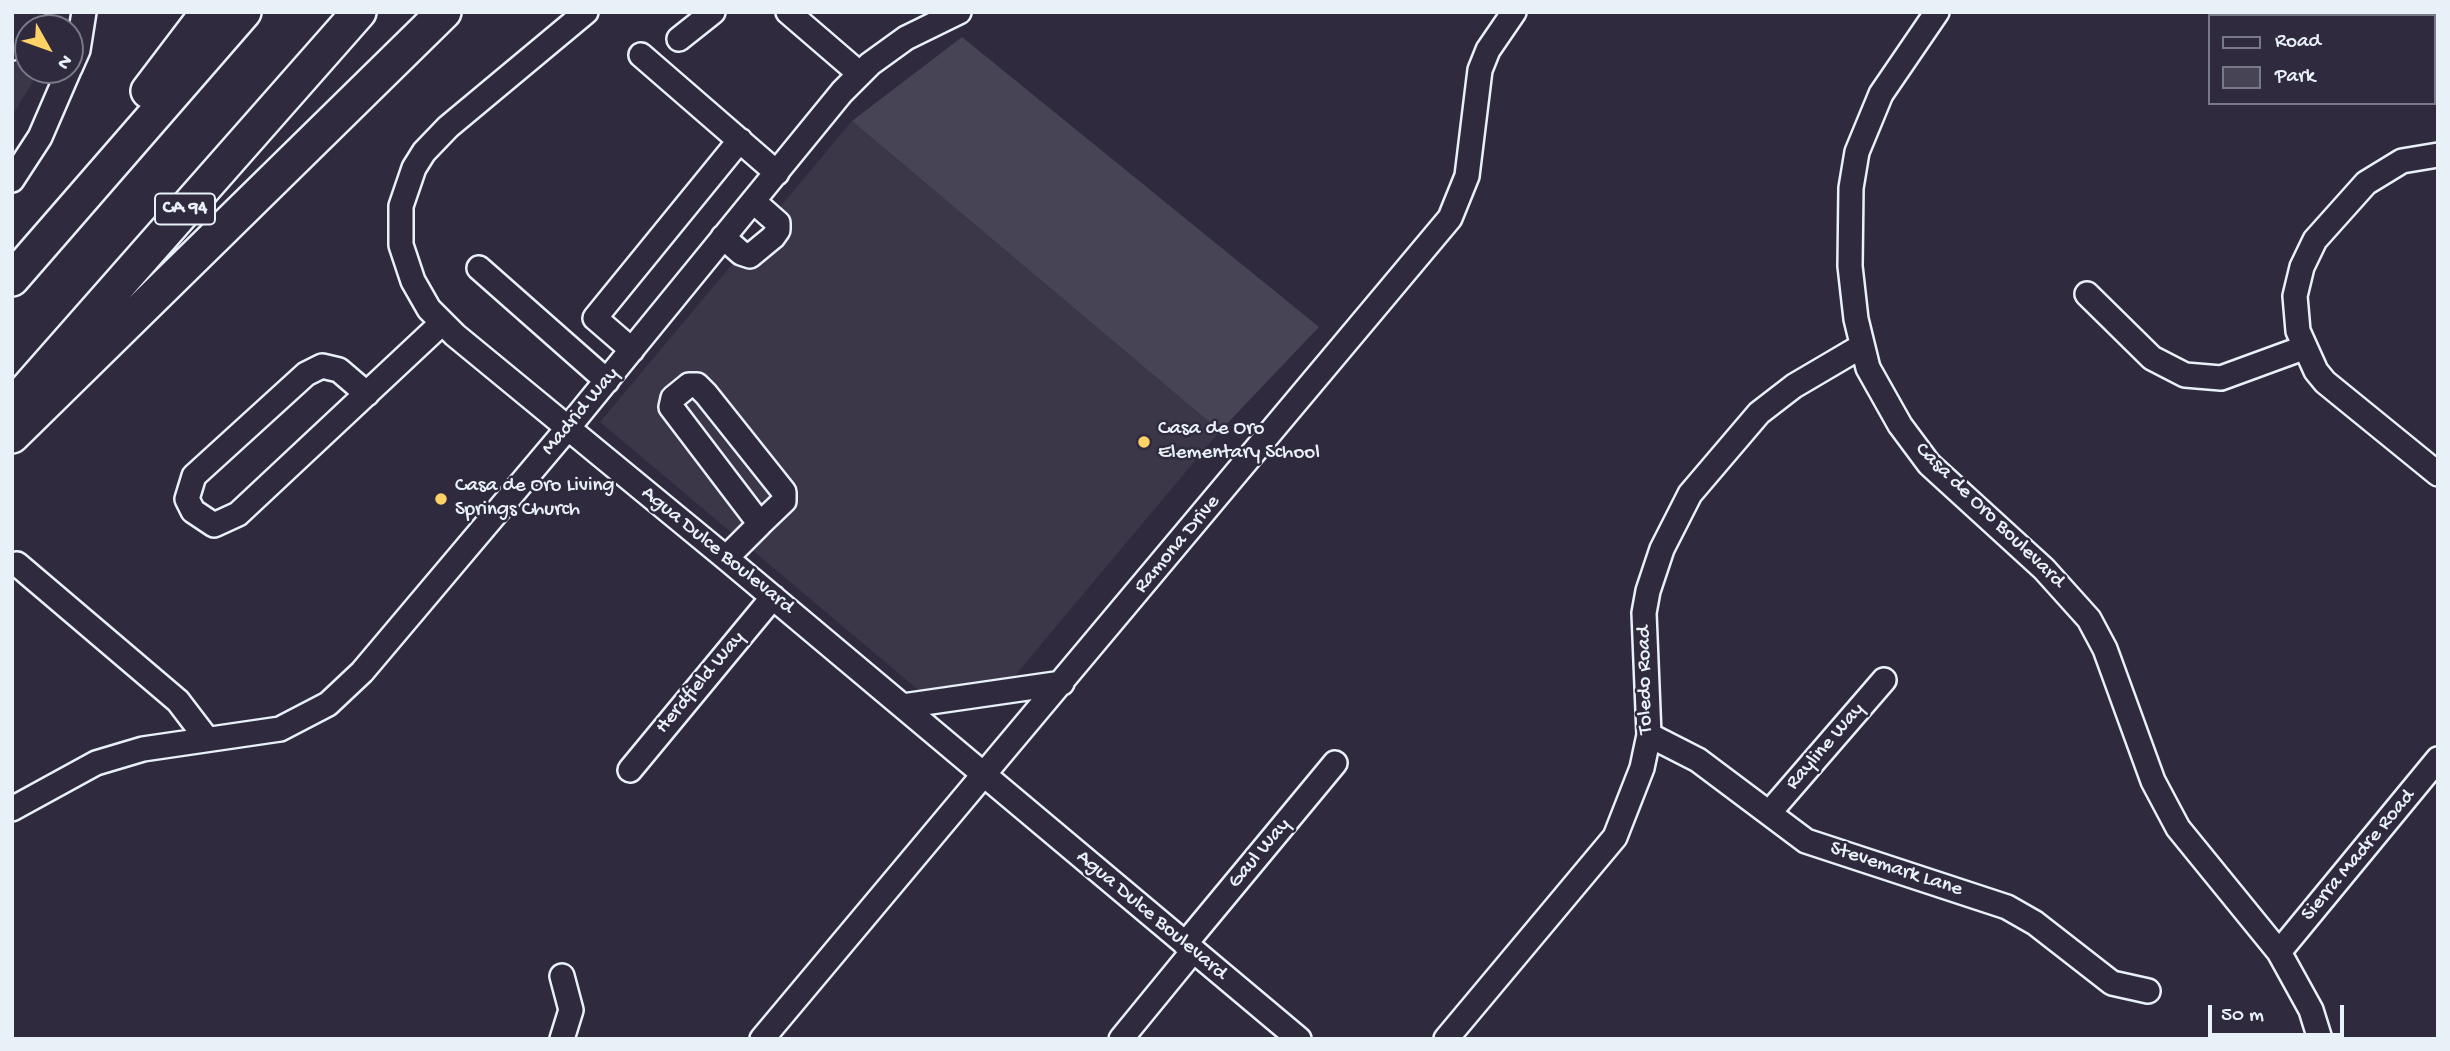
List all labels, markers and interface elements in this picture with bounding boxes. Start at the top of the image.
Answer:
north arrow [14,14,84,84]
legend [2208,14,2436,105]
text: Road [2275,30,2321,55]
text: N [51,49,77,74]
text: Park [2275,65,2315,90]
road number: CA 94 [155,194,215,224]
street label: Madrid Way [537,363,625,461]
place label: Casa de Oro Elementary School [1158,417,1320,467]
marker: Casa de Oro Elementary School [1136,434,1152,450]
street label: Casa de Oro Boulevard [1909,438,2069,594]
place label: Casa de Oro Living Springs Church [455,474,614,524]
street label: Agua Dulce Boulevard [635,482,799,620]
marker: Casa de Oro Living Springs Church [433,491,449,507]
street label: Ramona Drive [1130,491,1226,599]
street label: Toledo Road [1632,626,1660,734]
street label: Herdfield Way [651,627,751,739]
street label: Rayline Way [1781,698,1871,796]
street label: Sierra Madre Road [2297,785,2421,927]
street label: Gaul Way [1223,814,1297,894]
street label: Stevemark Lane [1827,837,1965,903]
street label: Agua Dulce Boulevard [1070,845,1232,987]
scale bar [2212,992,2348,1036]
text: 50 m [2221,1004,2264,1029]

